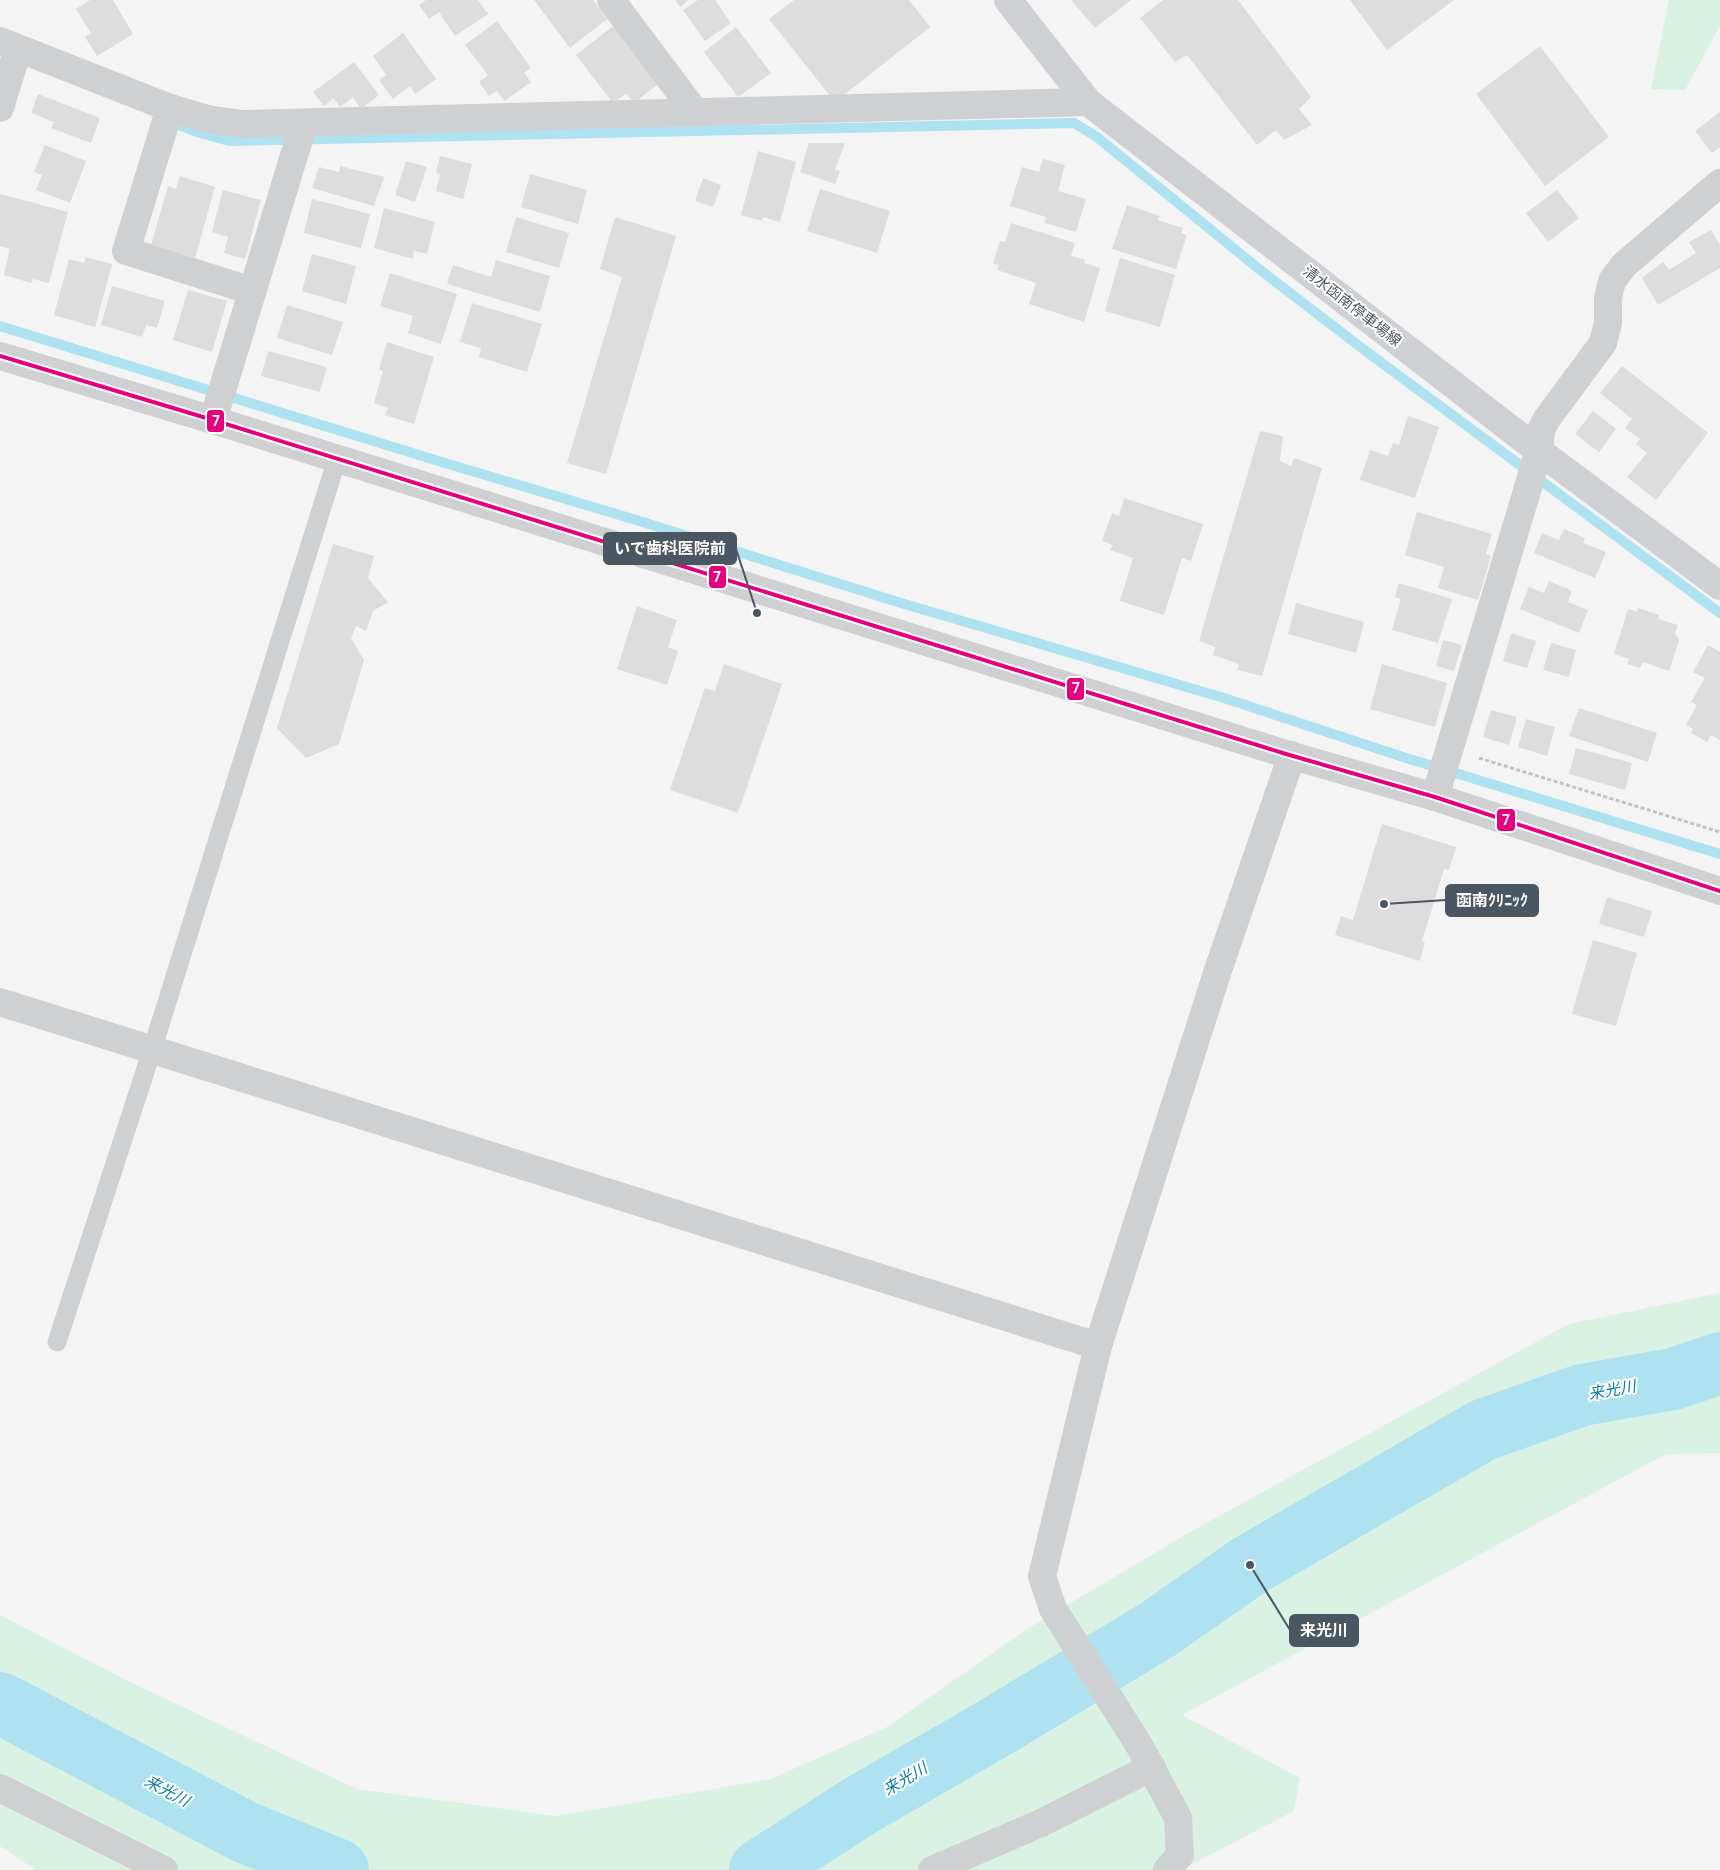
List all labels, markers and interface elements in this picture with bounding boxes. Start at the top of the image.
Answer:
street label: 清水函南停車場線 [1299,262,1405,350]
line badge: 7 [206,409,225,433]
text: 7 [212,413,220,429]
callout: いで歯科医院前 [604,533,736,564]
text: いで歯科医院前 [614,539,726,558]
line badge: 7 [708,565,727,589]
text: 7 [713,569,721,585]
line badge: 7 [1066,677,1085,701]
text: 7 [1072,680,1080,696]
line badge: 7 [1496,808,1516,832]
text: 7 [1502,812,1510,828]
callout: 函南ｸﾘﾆｯｸ [1446,885,1538,916]
text: 函南ｸﾘﾆｯｸ [1456,891,1528,910]
water label: 来光川 [1587,1376,1639,1404]
callout: 来光川 [1290,1615,1358,1646]
text: 来光川 [1300,1621,1348,1640]
water label: 来光川 [880,1757,932,1800]
water label: 来光川 [141,1771,194,1812]

